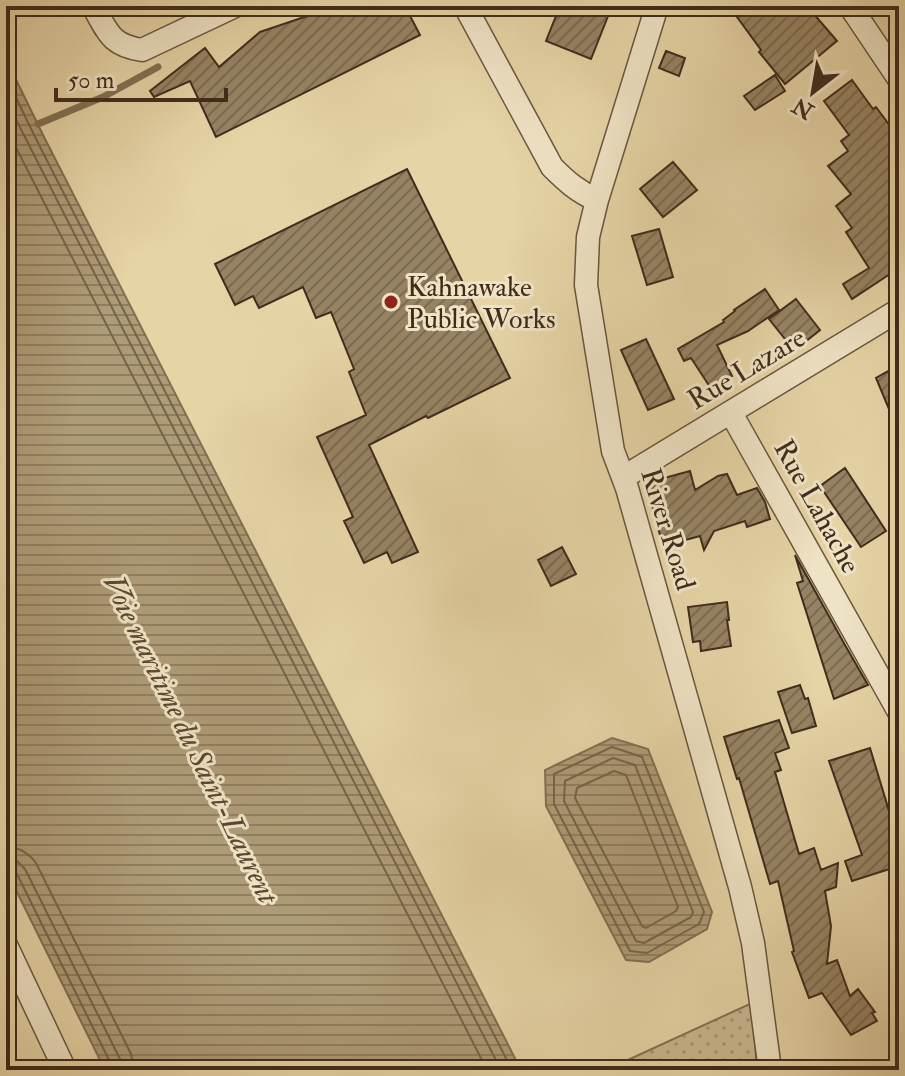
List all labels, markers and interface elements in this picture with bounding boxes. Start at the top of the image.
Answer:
scale bar [56,52,226,102]
north arrow [773,52,853,132]
text: 50 m [68,65,115,96]
text: N [787,91,820,126]
place label: Kahnawake Public Works [407,270,556,337]
marker: Kahnawake Public Works [382,293,400,311]
street label: Rue Lazare [682,320,812,418]
street label: Rue Lahache [766,434,868,580]
street label: River Road [632,464,703,595]
water label: Voie maritime du Saint-Laurent [95,568,287,911]

